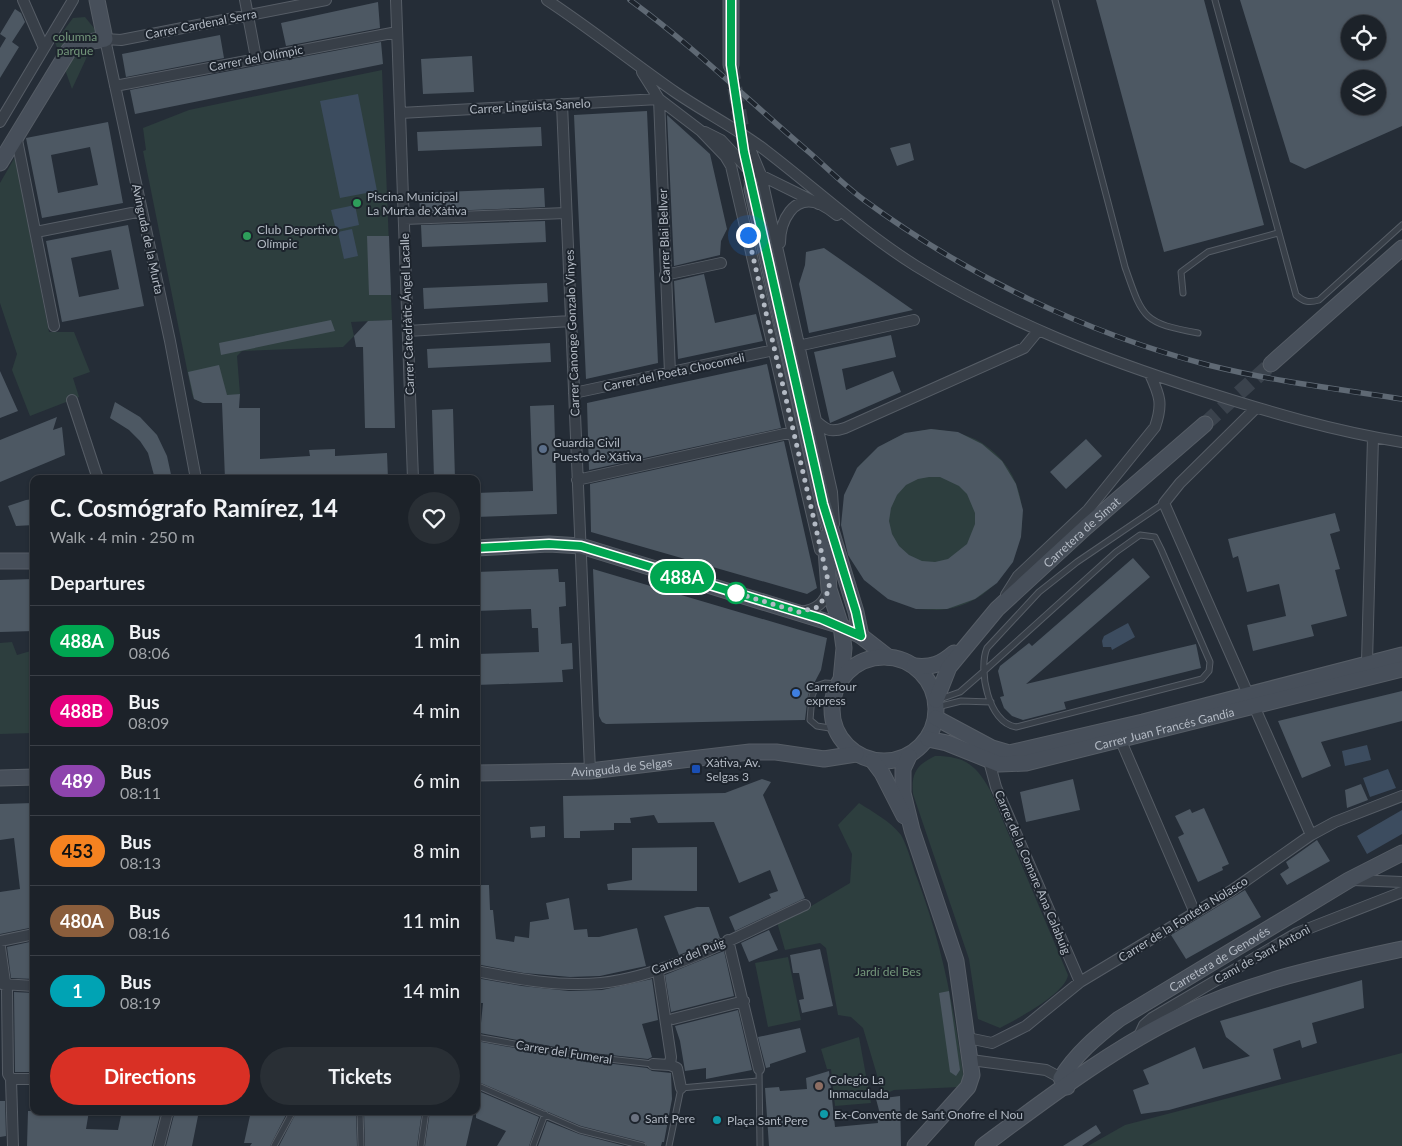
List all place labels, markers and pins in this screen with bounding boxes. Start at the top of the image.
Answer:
place label: Piscina Municipal La Murta de Xàtiva [367,189,467,218]
marker: Piscina Municipal La Murta de Xàtiva [351,197,363,209]
place label: Club Deportivo Olímpic [257,222,338,251]
marker: Club Deportivo Olímpic [241,230,253,242]
place label: Guardia Civil Puesto de Xátiva [553,435,642,464]
marker: Guardia Civil Puesto de Xátiva [537,443,549,455]
unlabelled marker [725,582,747,604]
place label: Carrefour express [806,679,857,708]
marker: Carrefour express [790,687,802,699]
place label: Xàtiva, Av. Selgas 3 [706,755,761,784]
marker: Xàtiva, Av. Selgas 3 [690,763,702,775]
place label: Colegio La Inmaculada [829,1072,889,1101]
marker: Colegio La Inmaculada [813,1080,825,1092]
place label: Ex-Convente de Sant Onofre el Nou [834,1107,1023,1122]
marker: Ex-Convente de Sant Onofre el Nou [818,1108,830,1120]
place label: Sant Pere [645,1111,695,1126]
marker: Sant Pere [629,1112,641,1124]
place label: Plaça Sant Pere [727,1113,808,1128]
marker: Plaça Sant Pere [711,1114,723,1126]

